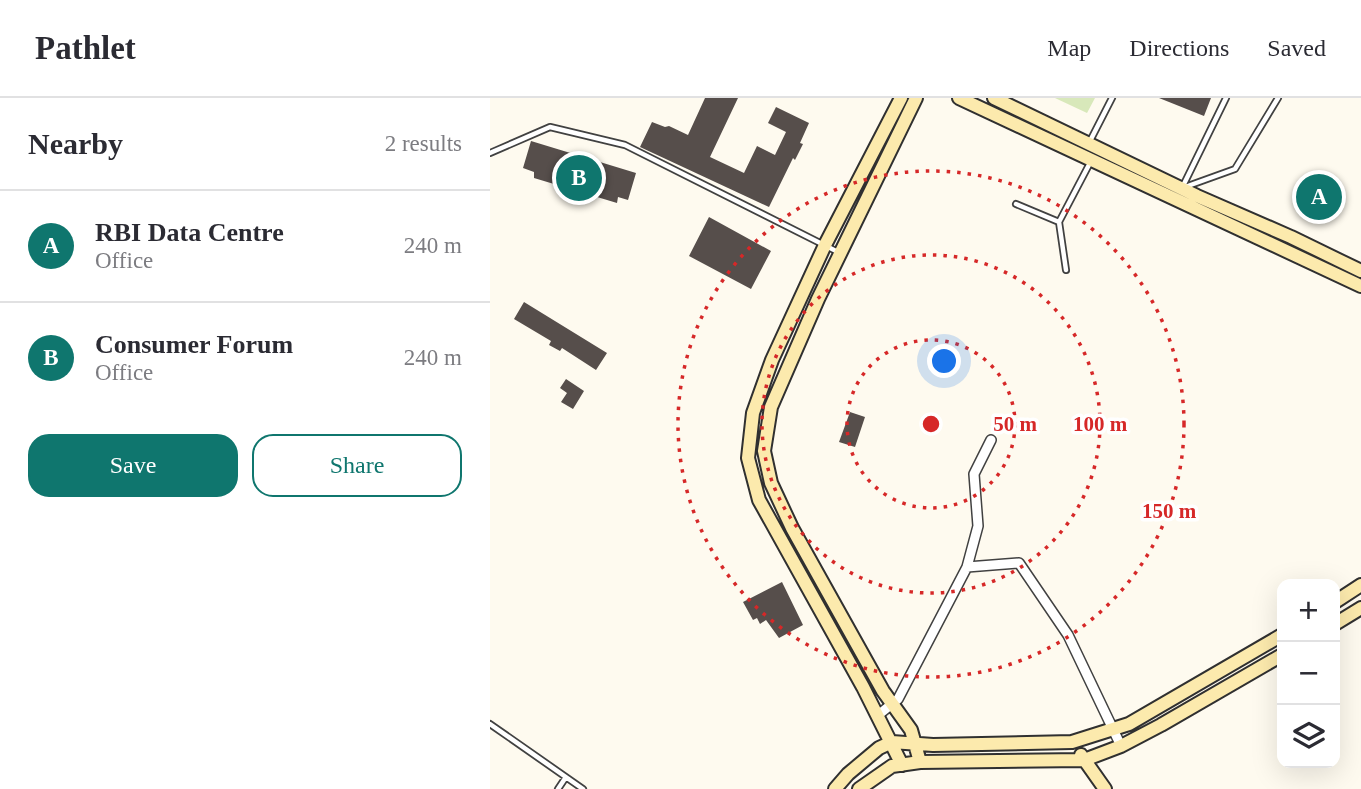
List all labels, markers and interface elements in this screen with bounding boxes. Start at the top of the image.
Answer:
text: Pathlet [35,30,136,66]
text: Map [1047,35,1091,61]
text: Directions [1129,35,1229,61]
text: Saved [1267,35,1326,61]
text: Nearby [28,127,123,160]
text: 2 results [385,131,462,156]
pin: B [556,152,602,204]
pin: A [1296,171,1342,223]
text: RBI Data Centre [95,218,284,247]
text: A [43,233,59,258]
text: 240 m [404,233,462,258]
text: Office [95,248,153,273]
text: Consumer Forum [95,330,293,359]
your location [927,344,961,378]
text: B [43,345,59,370]
text: 240 m [404,345,462,370]
text: Office [95,360,153,385]
centre of rings [919,412,943,436]
text: 50 m [993,412,1037,436]
text: 100 m [1073,412,1128,436]
button: Save [28,434,238,497]
button: Share [252,434,462,497]
text: 150 m [1142,499,1197,523]
map controls [1277,579,1340,768]
button: + [1277,579,1340,642]
button: − [1277,642,1340,705]
button: layers [1277,705,1340,768]

